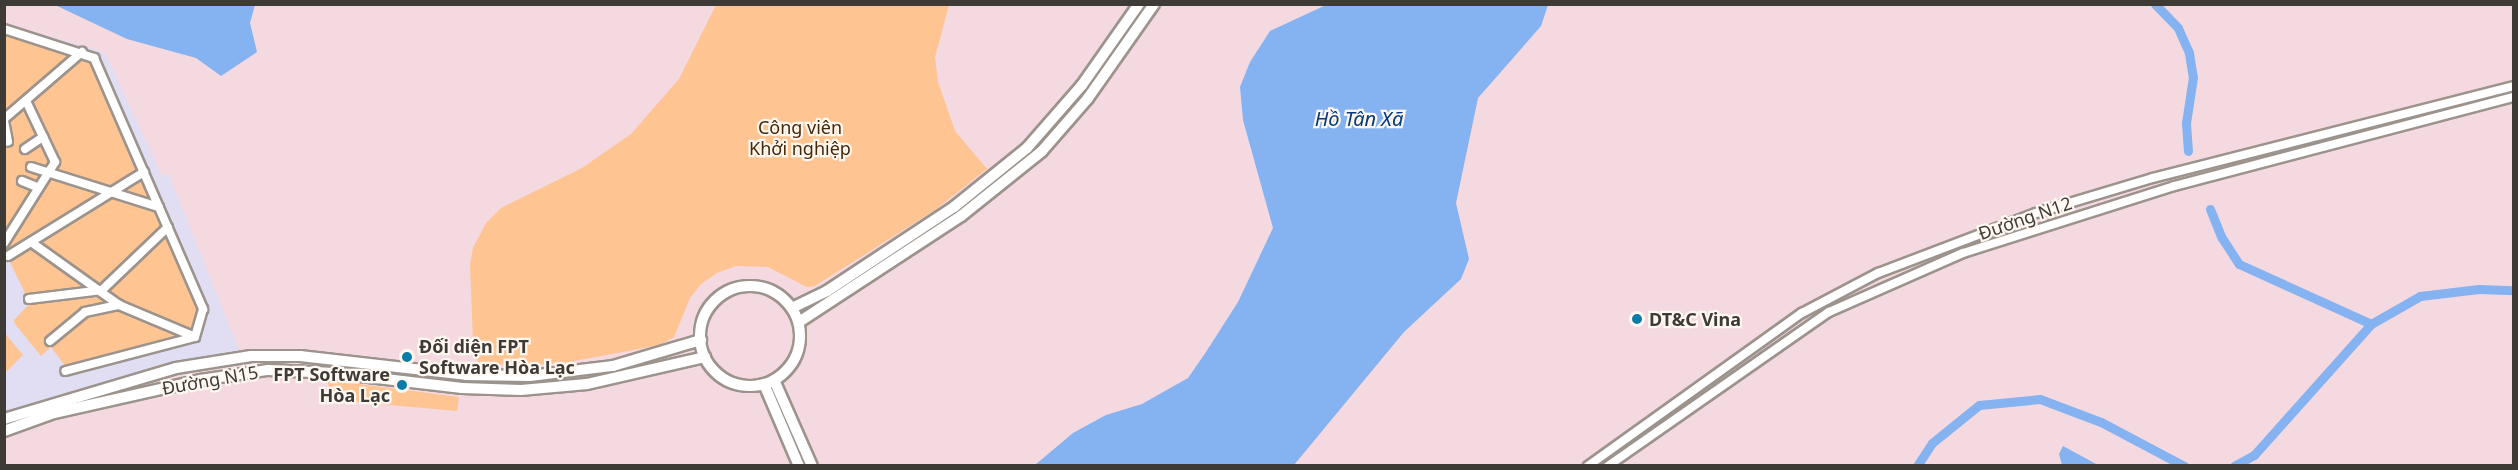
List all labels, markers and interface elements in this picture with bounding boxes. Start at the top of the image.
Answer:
water label: Hồ Tân Xã [1315,106,1403,130]
park label: Công viên Khởi nghiệp [749,117,851,160]
street label: Đường N12 [1975,192,2075,244]
place label: DT&C Vina [1649,308,1741,330]
marker: DT&C Vina [1630,312,1644,326]
place label: Đối diện FPT Software Hòa Lạc [419,336,575,378]
marker: Đối diện FPT Software Hòa Lạc [400,350,414,364]
street label: Đường N15 [160,361,260,399]
place label: FPT Software Hòa Lạc [273,364,390,406]
marker: FPT Software Hòa Lạc [395,378,409,392]

